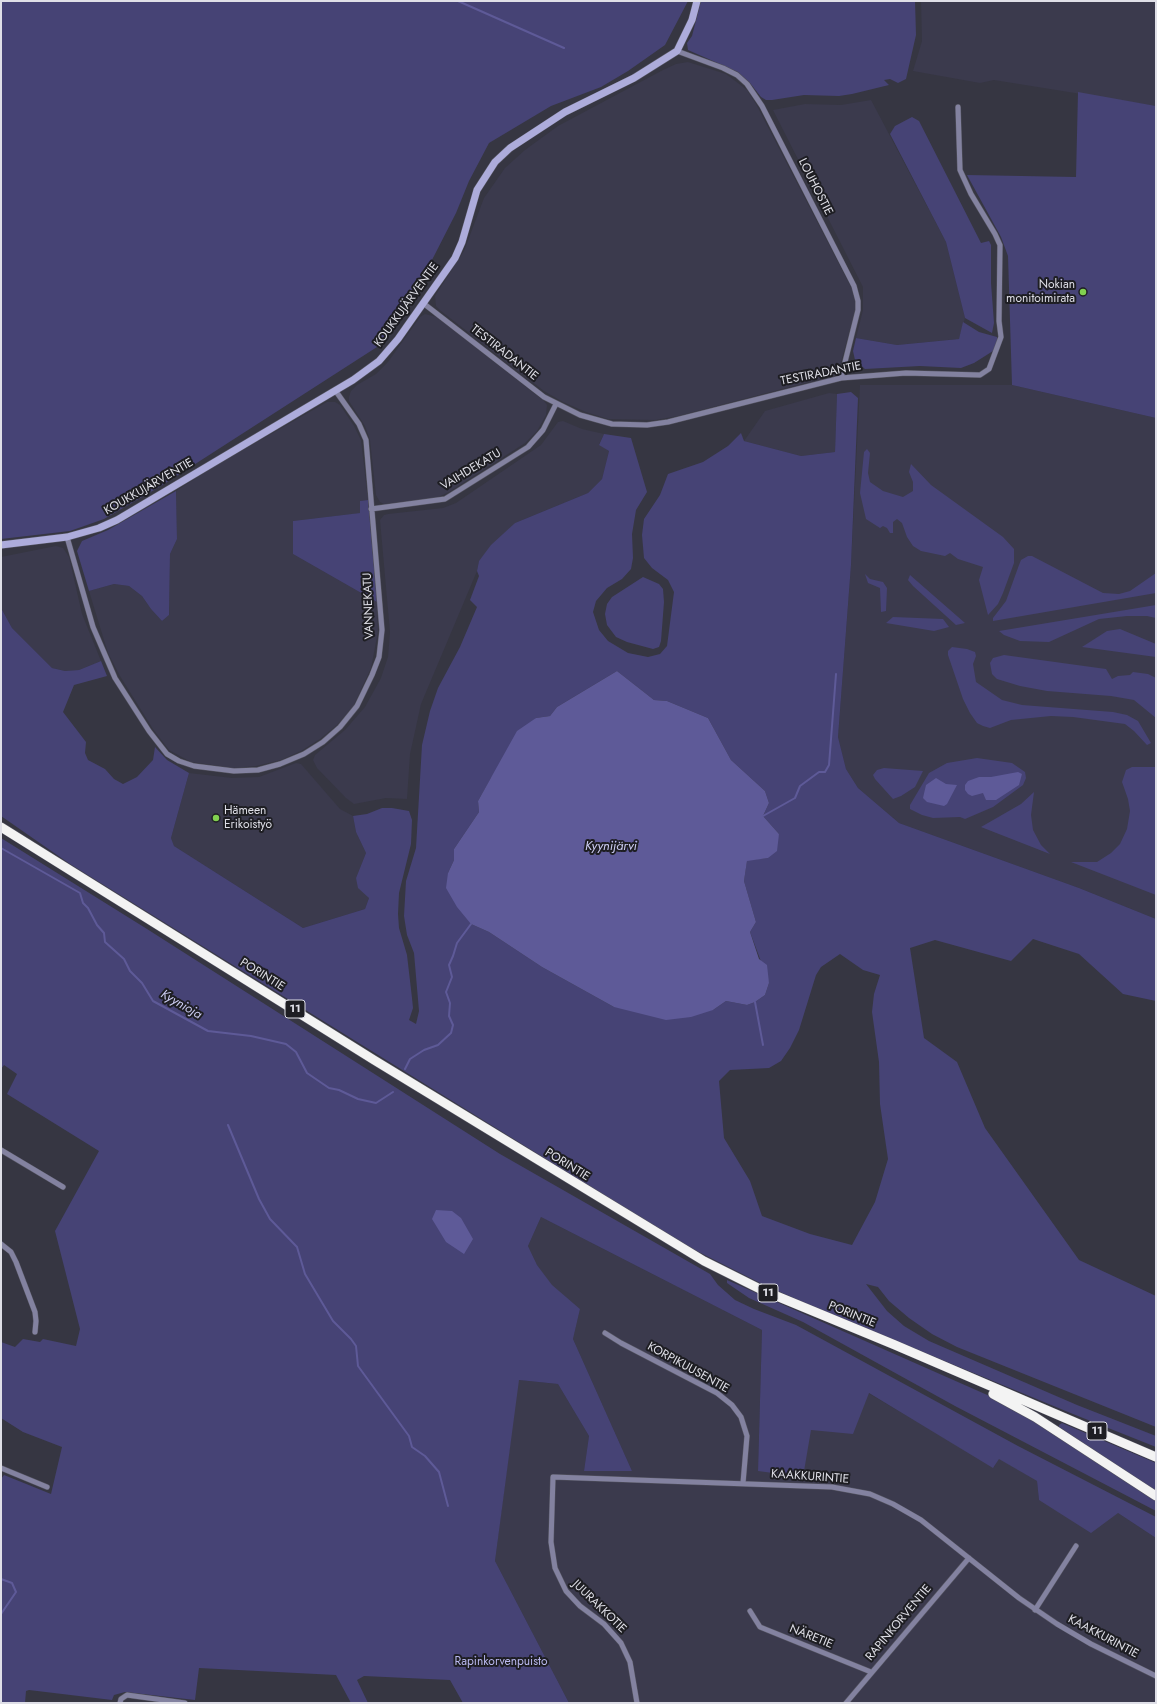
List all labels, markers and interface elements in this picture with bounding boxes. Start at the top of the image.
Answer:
street label: LOUHOSTIE [795,156,835,218]
street label: KOUKKUJÄRVENTIE [372,260,442,350]
place label: Nokian monitoimirata [1006,278,1075,306]
marker: Nokian monitoimirata [1078,287,1088,297]
street label: TESTIRADANTIE [467,322,541,384]
street label: TESTIRADANTIE [779,359,863,389]
street label: VAIHDEKATU [438,446,504,494]
street label: KOUKKUJÄRVENTIE [102,456,196,518]
street label: VANNEKATU [361,572,377,640]
place label: Hämeen Erikoistyö [224,804,272,832]
marker: Hämeen Erikoistyö [211,813,221,823]
water label: Kyynijärvi [585,839,637,855]
street label: PORINTIE [237,956,287,994]
water label: Kyynioja [158,987,204,1023]
road number: 11 [285,1000,305,1018]
street label: PORINTIE [542,1146,592,1184]
road number: 11 [758,1284,778,1302]
street label: PORINTIE [826,1299,878,1331]
street label: KORPIKUUSENTIE [645,1340,731,1396]
road number: 11 [1087,1422,1107,1440]
street label: KAAKKURINTIE [771,1467,849,1487]
street label: JUURAKKOTIE [569,1578,629,1636]
street label: RAPINKORVENTIE [863,1582,935,1664]
street label: KAAKKURINTIE [1065,1612,1141,1662]
street label: NÄRETIE [787,1622,835,1652]
park label: Rapinkorvenpuisto [455,1655,547,1669]

